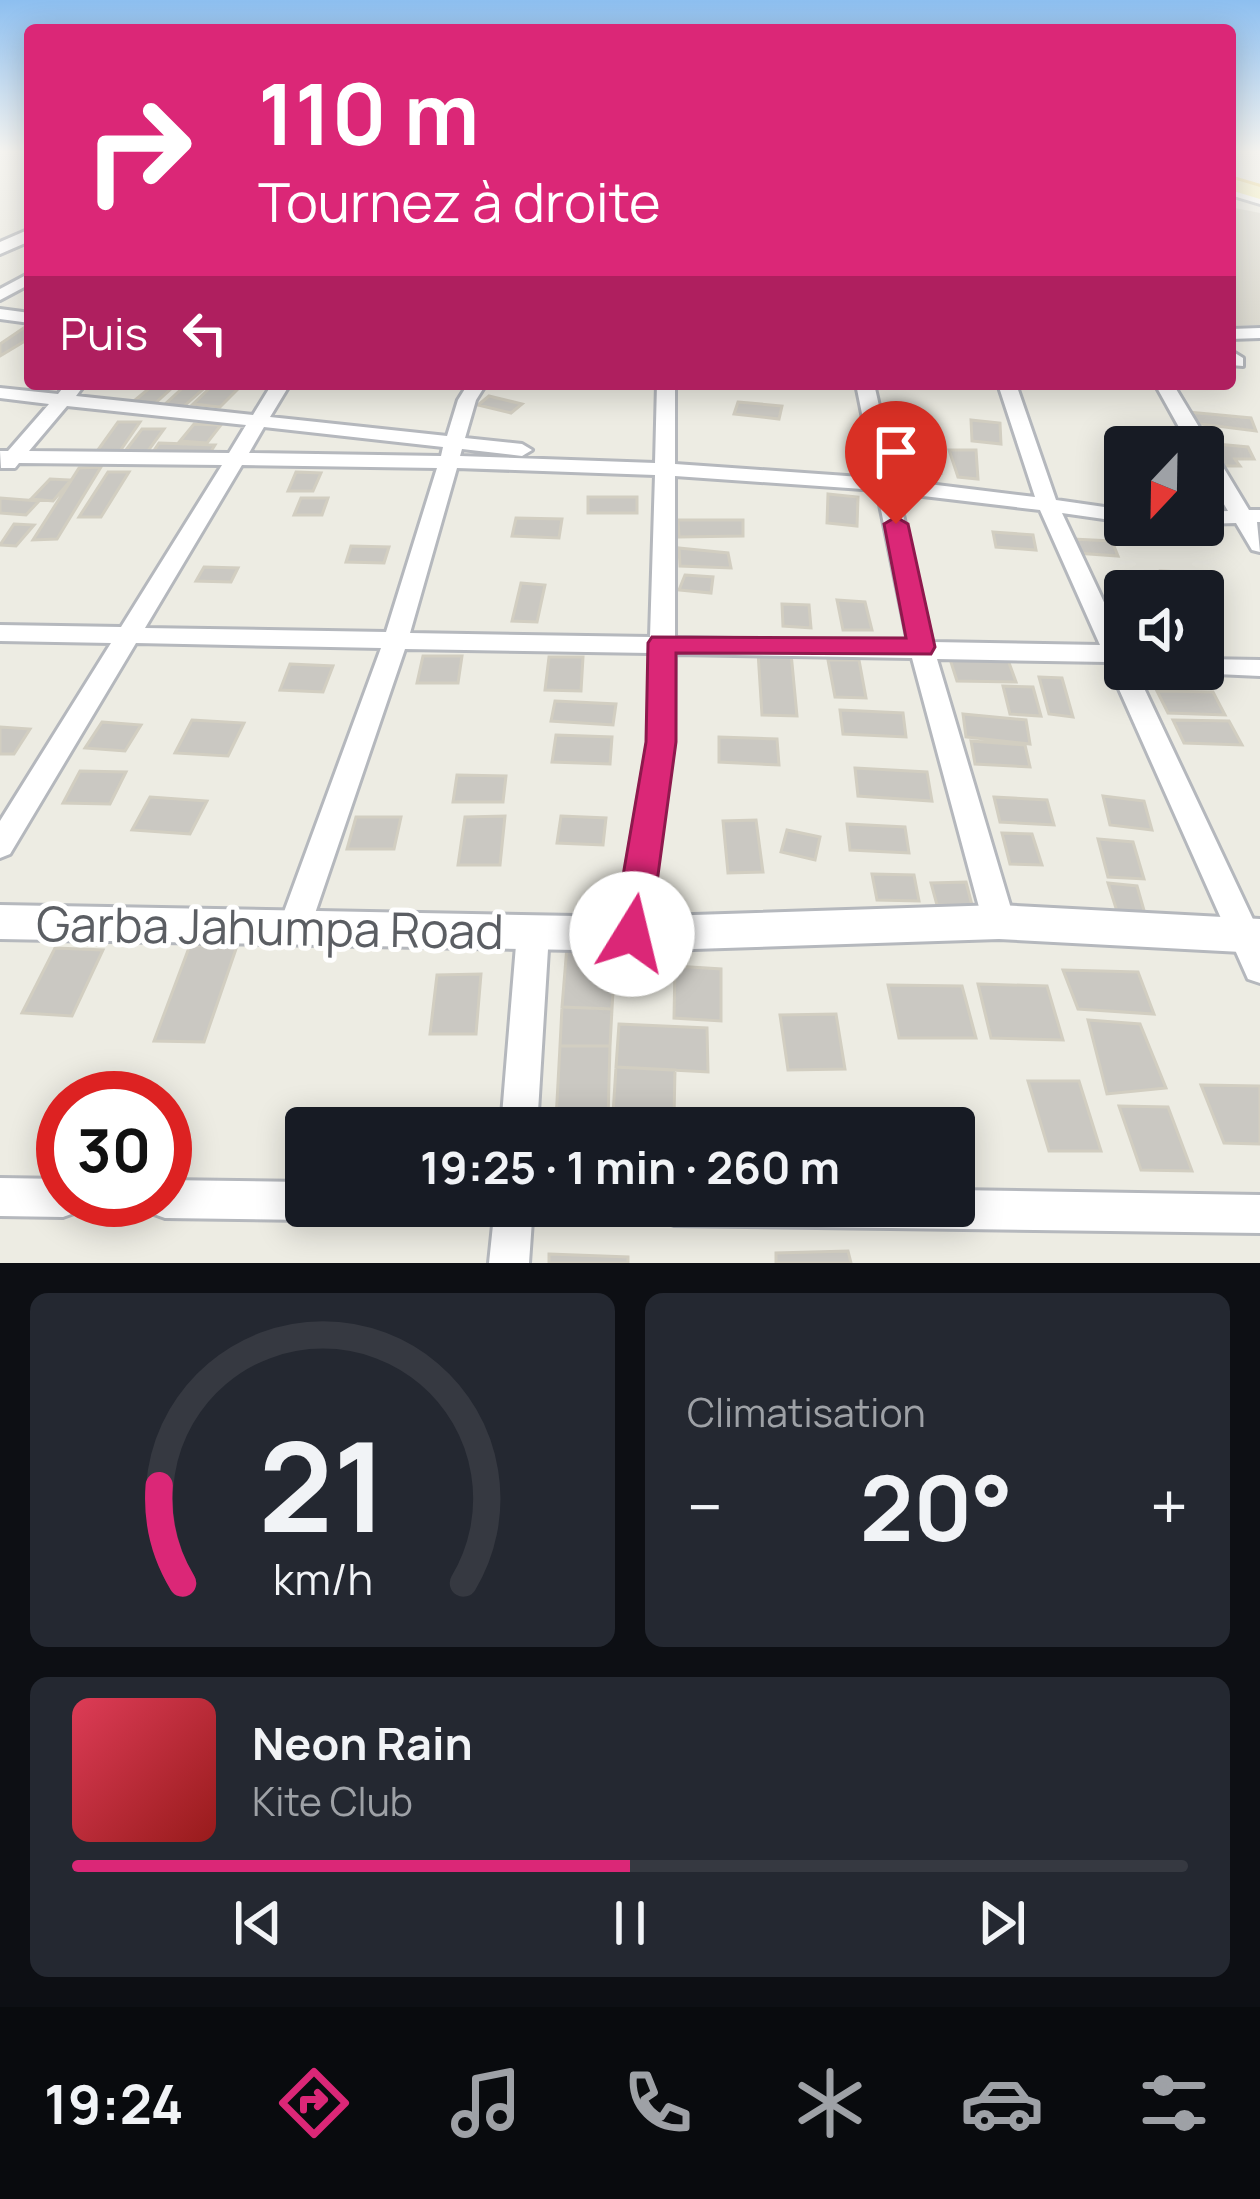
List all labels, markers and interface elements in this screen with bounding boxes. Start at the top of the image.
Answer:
text: 110 m [258,55,479,170]
icon: right [60,72,216,228]
text: Tournez à droite [258,164,661,238]
icon: left [172,300,238,366]
text: Puis [60,302,148,364]
pin [845,401,947,524]
icon: arrive [863,419,929,485]
north arrow [1104,426,1224,546]
map controls [1104,426,1224,690]
button: sound [1104,570,1224,690]
position arrow [569,871,695,997]
street label: Garba Jahumpa Road [36,890,504,963]
speed limit sign: 30 [36,1071,192,1227]
text: 19:25 · 1 min · 260 m [420,1136,840,1198]
text: Climatisation [687,1385,926,1439]
text: 21 [258,1399,387,1569]
text: 20° [860,1445,1013,1568]
text: − [687,1461,723,1551]
text: + [1150,1461,1188,1551]
text: km/h [273,1549,372,1608]
text: Neon Rain [252,1712,473,1774]
text: Kite Club [252,1774,413,1828]
icon: previous [225,1890,291,1956]
icon: pause [597,1890,663,1956]
icon: next [969,1890,1035,1956]
icon: directions [272,2061,356,2145]
icon: music [444,2061,528,2145]
icon: phone [616,2061,700,2145]
icon: climate [788,2061,872,2145]
icon: car [960,2061,1044,2145]
icon: filters [1132,2061,1216,2145]
text: 19:24 [44,2066,184,2140]

